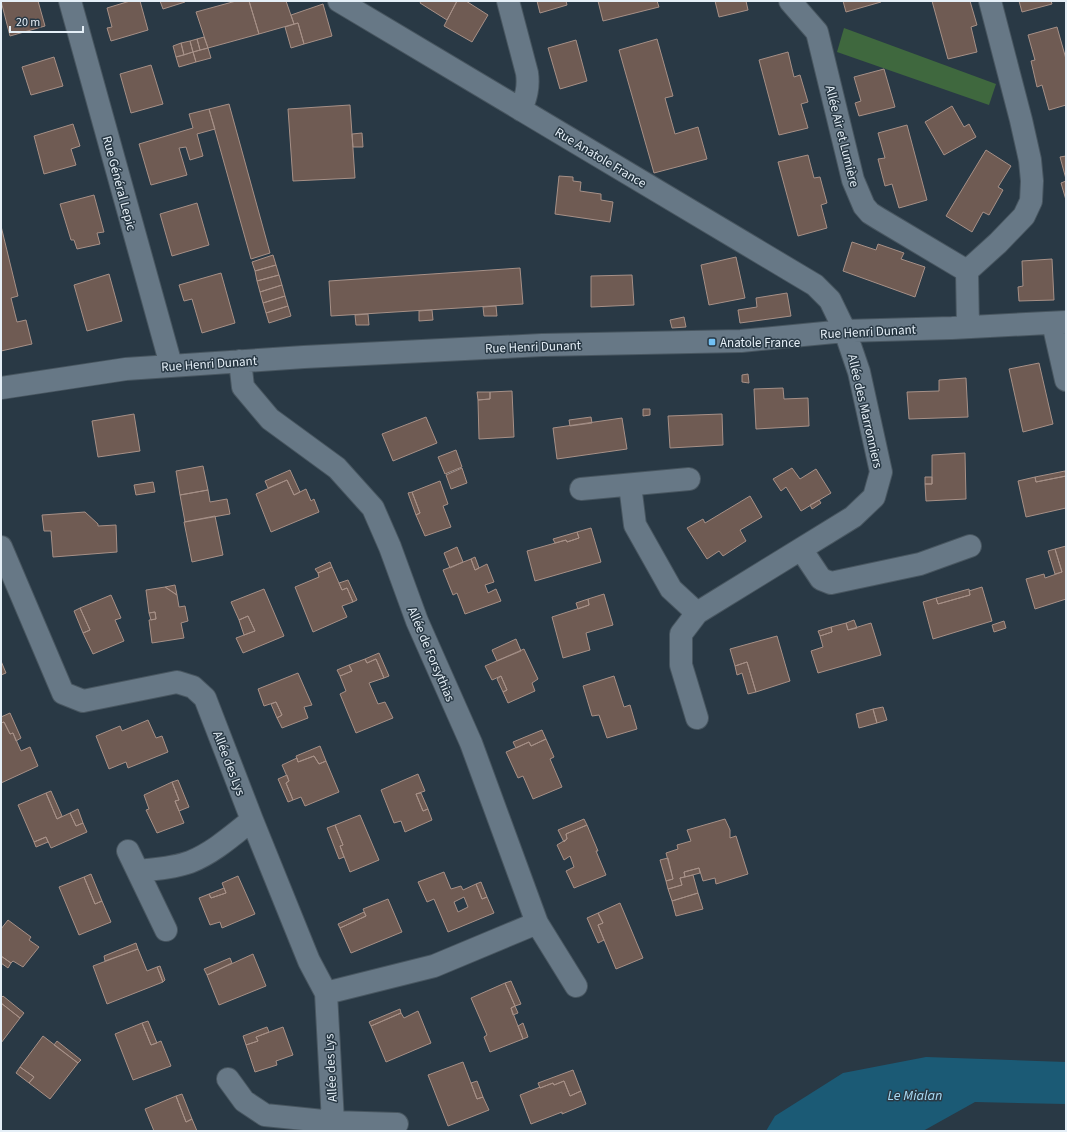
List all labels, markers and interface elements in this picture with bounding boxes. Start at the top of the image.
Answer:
scale bar [10,8,83,34]
text: 20 m [16,14,40,31]
street label: Allée Air et Lumière [821,83,863,189]
street label: Rue Anatole France [551,123,650,192]
street label: Rue Général Lepic [98,134,140,233]
street label: Rue Henri Dunant [820,320,917,344]
place label: Anatole France [720,334,800,352]
street label: Rue Henri Dunant [485,336,582,358]
marker: Anatole France [707,337,717,347]
street label: Rue Henri Dunant [161,352,258,376]
street label: Allée des Marronniers [843,352,887,471]
street label: Allée de Forsythias [403,604,459,705]
street label: Allée des Lys [208,728,250,799]
street label: Allée des Lys [320,1033,342,1103]
water label: Le Mialan [888,1086,942,1106]

